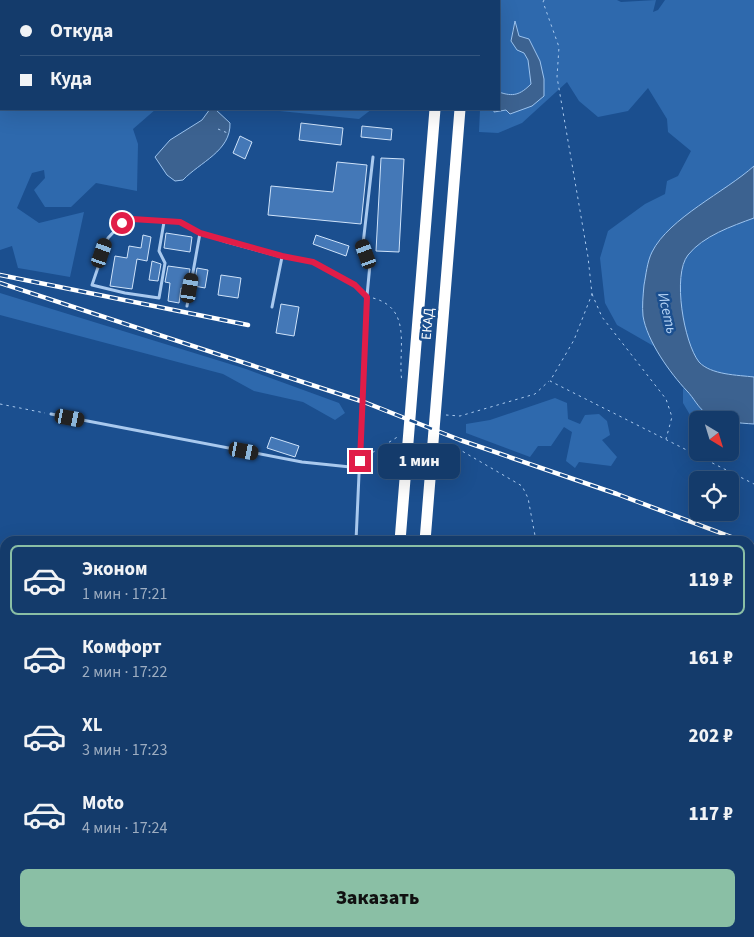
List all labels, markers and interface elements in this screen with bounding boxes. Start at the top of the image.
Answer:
text: Откуда [50,18,113,45]
text: Куда [50,66,92,93]
route start [111,212,133,234]
car [90,236,113,270]
car [353,237,378,271]
car [180,272,199,304]
water label: Исеть [652,290,682,336]
street label: ЕКАД [417,307,439,341]
car [53,408,86,428]
north arrow [689,411,739,461]
map controls [689,411,739,521]
car [227,441,260,461]
callout: 1 мин [378,444,460,478]
route end [349,450,371,472]
text: 1 мин [398,450,440,472]
button: locate [689,471,739,521]
text: Эконом [82,556,148,583]
icon: car [22,558,67,603]
text: 119 ₽ [689,567,733,594]
text: 1 мин · 17:21 [82,583,168,605]
text: Комфорт [82,634,162,661]
icon: car [22,636,67,681]
text: 161 ₽ [689,645,733,672]
text: 2 мин · 17:22 [82,661,168,683]
text: XL [82,712,103,739]
icon: car [22,714,67,759]
text: 202 ₽ [689,723,733,750]
text: 3 мин · 17:23 [82,739,168,761]
text: Moto [82,790,124,817]
icon: car [22,792,67,837]
text: 117 ₽ [689,801,733,828]
text: 4 мин · 17:24 [82,817,168,839]
button: Заказать [20,869,735,927]

